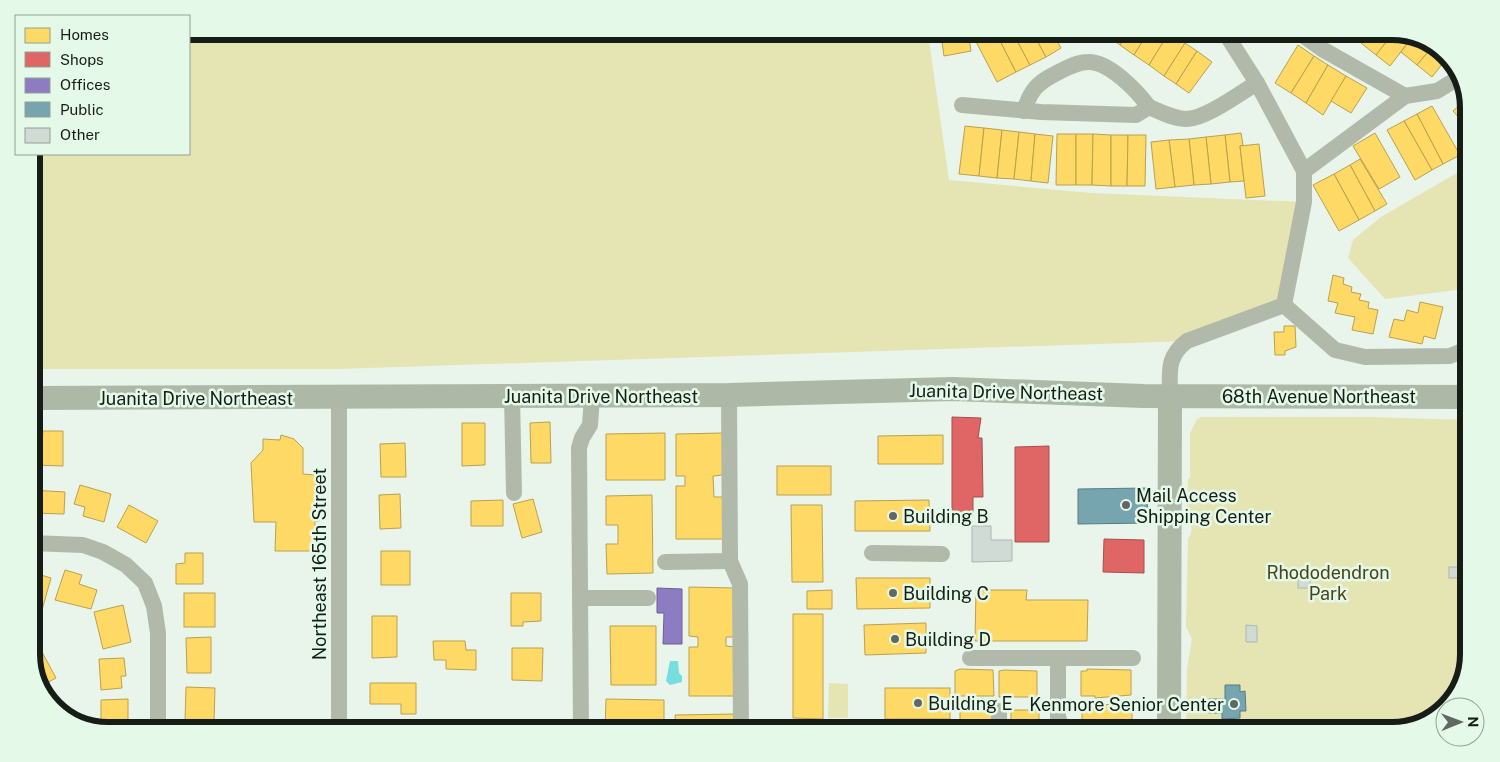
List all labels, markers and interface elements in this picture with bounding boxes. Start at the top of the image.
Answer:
legend [15,15,190,155]
text: Homes [60,26,109,43]
text: Shops [60,51,104,68]
text: Offices [60,76,110,93]
text: Public [60,101,104,118]
text: Other [60,126,100,143]
street label: Juanita Drive Northeast [909,380,1103,404]
street label: Juanita Drive Northeast [504,386,698,407]
street label: 68th Avenue Northeast [1222,386,1416,407]
street label: Juanita Drive Northeast [99,388,293,409]
street label: Northeast 165th Street [309,468,330,660]
place label: Mail Access Shipping Center [1136,485,1272,527]
marker: Mail Access Shipping Center [1120,499,1132,511]
place label: Building B [903,506,989,527]
marker: Building B [887,510,899,522]
park label: Rhododendron Park [1266,562,1390,604]
place label: Building C [903,583,989,604]
marker: Building C [887,587,899,599]
place label: Building D [905,629,991,650]
marker: Building D [889,633,901,645]
place label: Building E [928,693,1013,714]
place label: Kenmore Senior Center [1029,694,1224,715]
marker: Building E [912,697,924,709]
north arrow [1435,697,1485,747]
marker: Kenmore Senior Center [1228,698,1240,710]
text: N [1465,716,1481,727]

